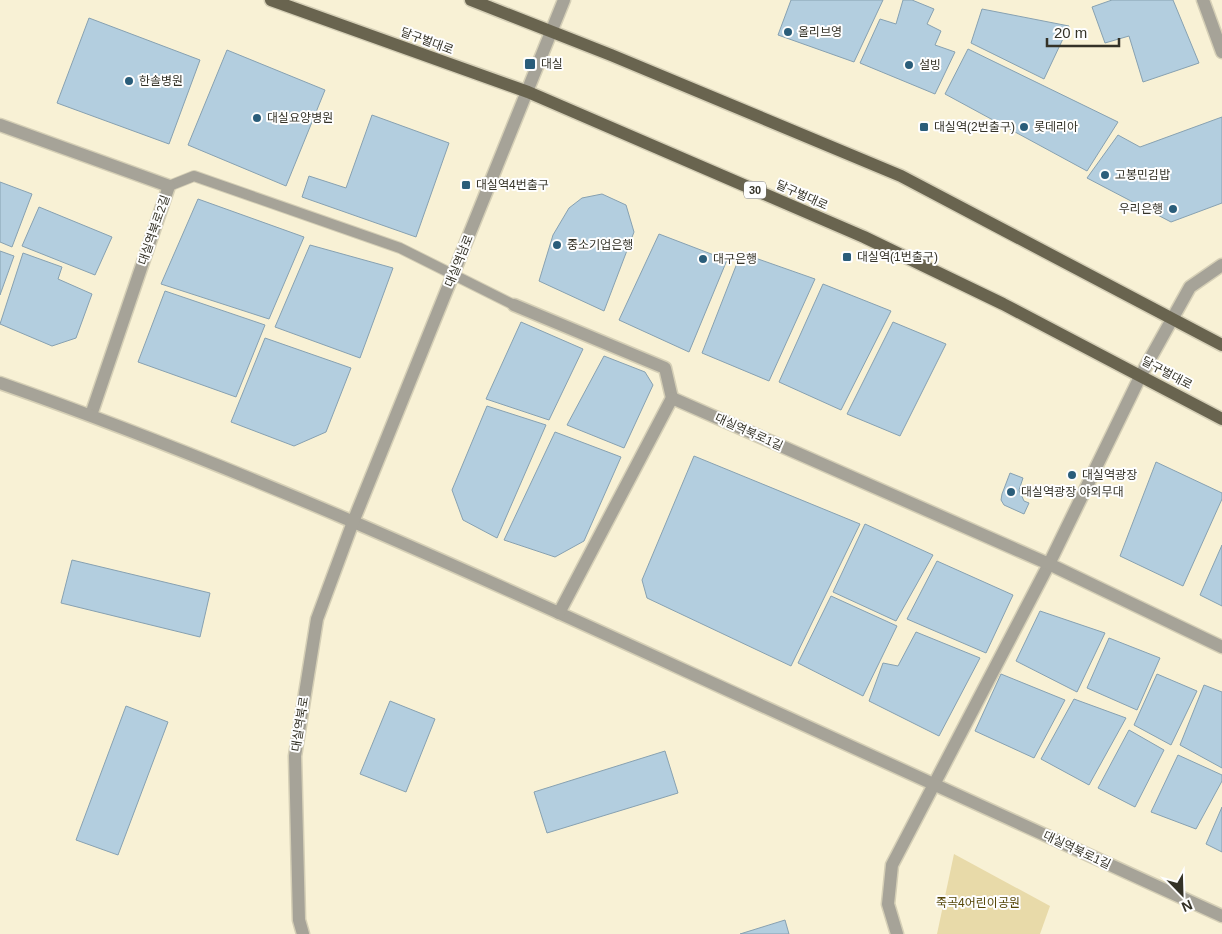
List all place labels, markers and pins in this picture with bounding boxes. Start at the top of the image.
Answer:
place label: 올리브영 [798,25,842,39]
marker: 올리브영 [782,26,794,38]
marker: 대실 [523,57,537,71]
place label: 대실 [541,57,563,71]
place label: 설빙 [919,58,941,72]
marker: 설빙 [903,59,915,71]
place label: 한솔병원 [139,74,183,88]
marker: 한솔병원 [123,75,135,87]
place label: 대실요양병원 [267,111,333,125]
marker: 대실요양병원 [251,112,263,124]
place label: 대실역(2번출구) [934,120,1015,134]
place label: 롯데리아 [1034,120,1078,134]
marker: 대실역(2번출구) [918,121,930,133]
marker: 롯데리아 [1018,121,1030,133]
place label: 고봉민김밥 [1115,168,1170,182]
marker: 고봉민김밥 [1099,169,1111,181]
place label: 대실역4번출구 [476,178,549,192]
marker: 대실역4번출구 [460,179,472,191]
place label: 우리은행 [1119,202,1163,216]
marker: 우리은행 [1167,203,1179,215]
place label: 중소기업은행 [567,238,633,252]
marker: 중소기업은행 [551,239,563,251]
place label: 대실역(1번출구) [857,250,938,264]
marker: 대실역(1번출구) [841,251,853,263]
place label: 대구은행 [713,252,757,266]
marker: 대구은행 [697,253,709,265]
place label: 대실역광장 [1082,468,1137,482]
marker: 대실역광장 [1066,469,1078,481]
place label: 대실역광장 야외무대 [1021,485,1124,499]
marker: 대실역광장 야외무대 [1005,486,1017,498]

